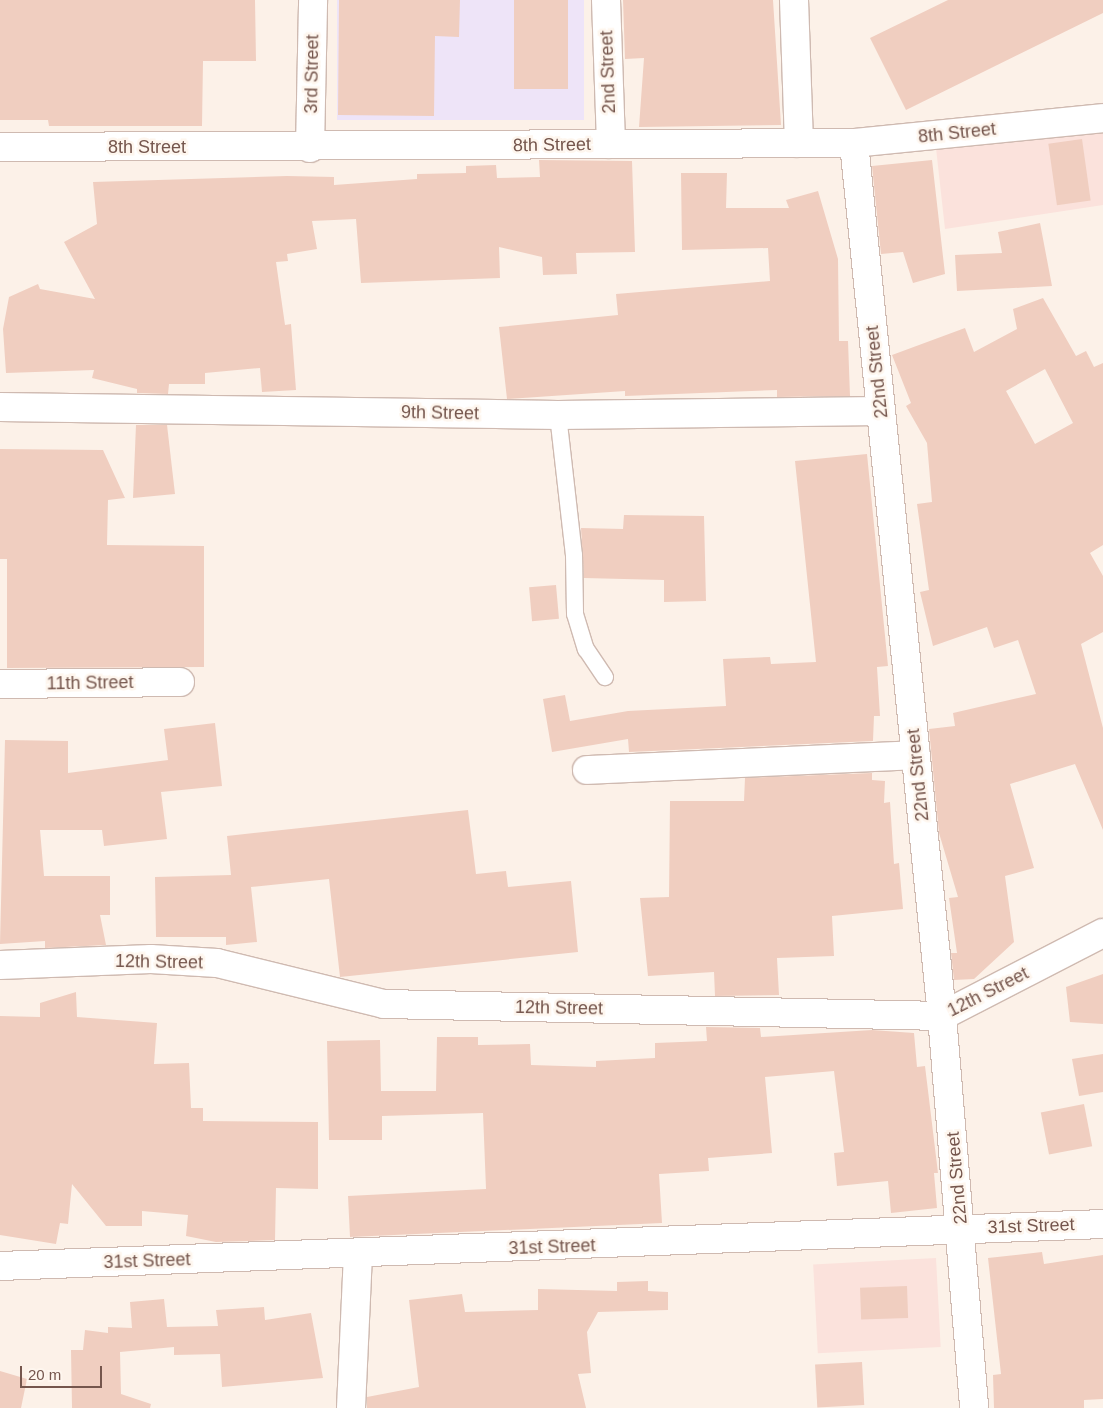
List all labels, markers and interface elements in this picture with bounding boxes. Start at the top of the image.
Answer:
street label: 2nd Street [596,30,620,114]
street label: 3rd Street [301,34,323,114]
street label: 8th Street [917,118,997,148]
street label: 8th Street [513,134,591,156]
street label: 8th Street [108,136,186,158]
street label: 22nd Street [861,325,893,419]
street label: 9th Street [401,402,479,424]
street label: 11th Street [46,671,134,695]
street label: 22nd Street [902,728,934,822]
street label: 12th Street [115,950,203,974]
street label: 12th Street [944,962,1032,1022]
street label: 12th Street [515,996,603,1020]
street label: 22nd Street [942,1131,972,1225]
street label: 31st Street [987,1214,1075,1238]
street label: 31st Street [508,1235,596,1259]
street label: 31st Street [103,1249,191,1273]
scale bar [22,1356,105,1388]
text: 20 m [28,1366,61,1383]

